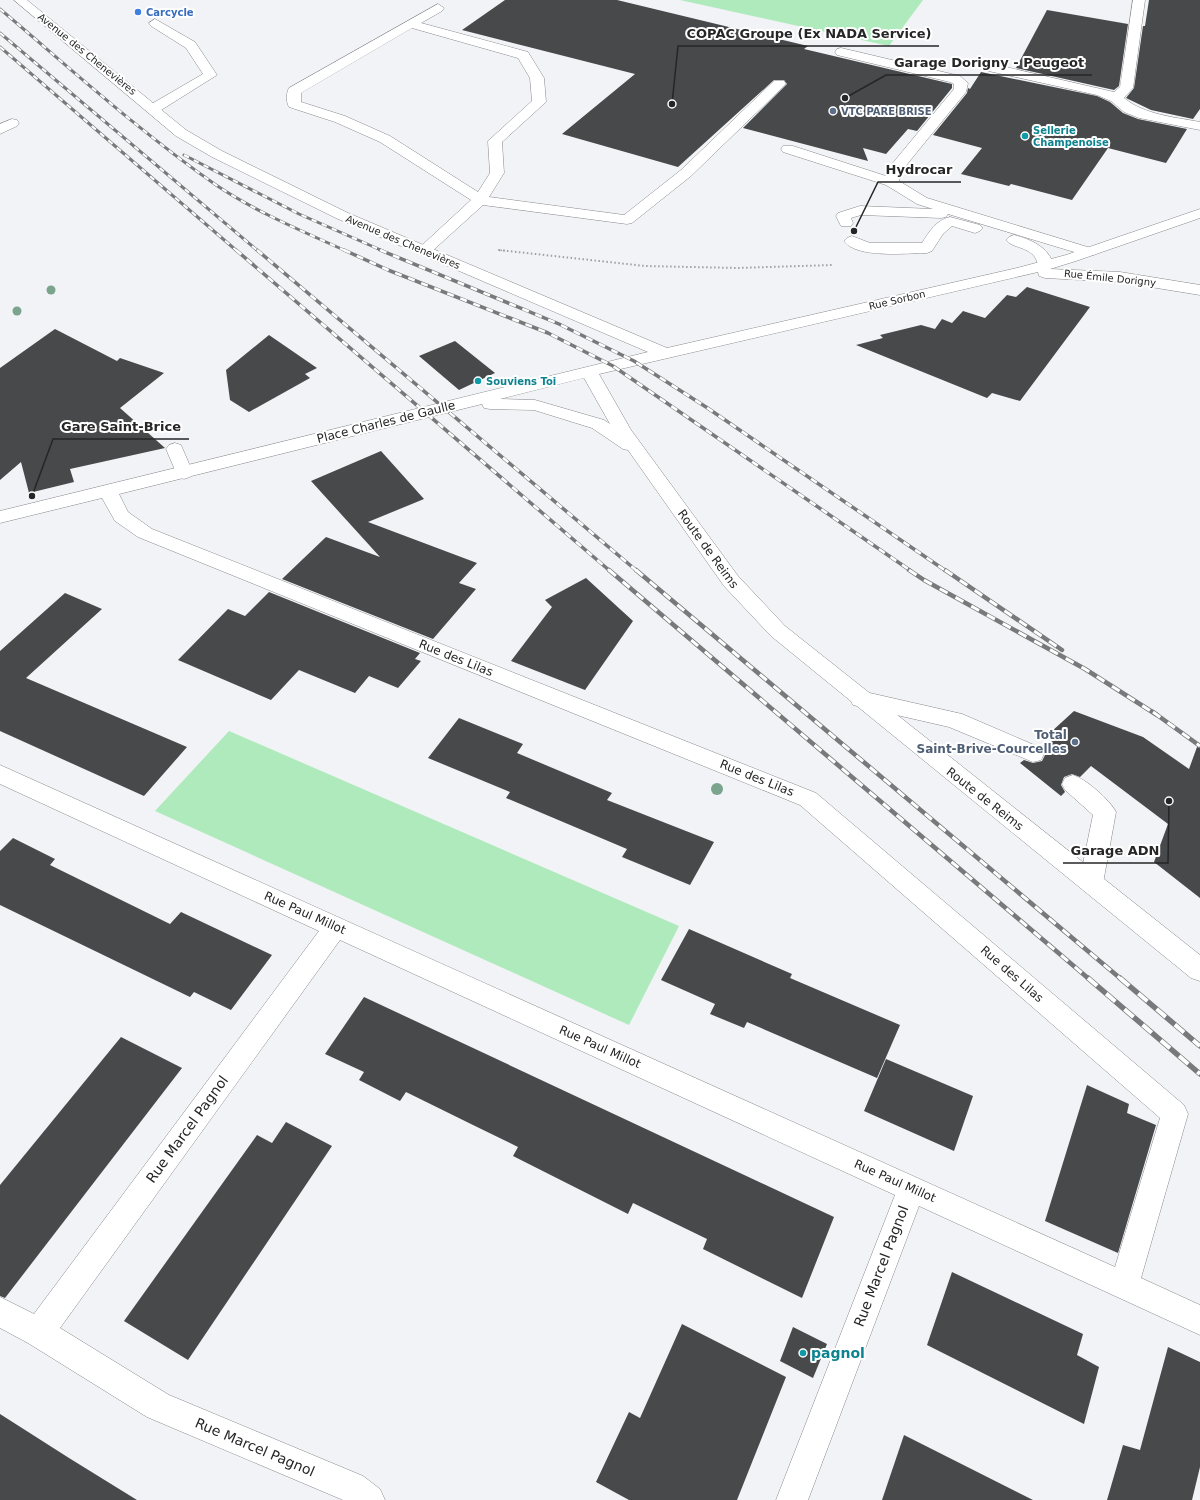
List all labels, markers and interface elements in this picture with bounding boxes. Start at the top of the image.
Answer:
marker: Carcycle [133,7,143,17]
place label: Carcycle [146,7,194,18]
street label: Avenue des Chenevières [36,11,138,97]
callout: COPAC Groupe (Ex NADA Service) [678,21,939,46]
text: COPAC Groupe (Ex NADA Service) [686,26,932,41]
callout: Garage Dorigny - Peugeot [886,50,1092,75]
text: Garage Dorigny - Peugeot [894,55,1084,70]
marker: VTC PARE BRISE [828,106,838,116]
place label: VTC PARE BRISE [841,106,932,117]
place label: Sellerie Champenoise [1033,125,1109,148]
marker: Sellerie Champenoise [1020,131,1030,141]
callout: Hydrocar [878,157,961,182]
text: Hydrocar [886,162,953,177]
street label: Avenue des Chenevières [344,213,462,271]
street label: Rue Émile Dorigny [1063,267,1157,288]
street label: Rue Sorbon [868,288,926,312]
marker: Souviens Toi [473,376,483,386]
place label: Souviens Toi [486,376,556,387]
street label: Place Charles de Gaulle [315,398,457,446]
callout: Gare Saint-Brice [53,414,189,439]
text: Gare Saint-Brice [61,419,181,434]
street label: Route de Reims [675,507,741,591]
street label: Rue des Lilas [417,637,495,679]
place label: Total Saint-Brive-Courcelles [916,728,1067,756]
marker: Total Saint-Brive-Courcelles [1070,737,1080,747]
street label: Rue des Lilas [718,757,796,799]
street label: Route de Reims [944,765,1026,833]
callout: Garage ADN [1063,838,1168,863]
text: Garage ADN [1070,843,1160,858]
street label: Rue Paul Millot [262,889,348,937]
street label: Rue des Lilas [978,943,1046,1005]
street label: Rue Paul Millot [557,1023,643,1071]
street label: Rue Marcel Pagnol [143,1072,231,1186]
street label: Rue Paul Millot [852,1157,938,1205]
street label: Rue Marcel Pagnol [851,1203,911,1329]
place label: pagnol [811,1345,865,1361]
marker: pagnol [798,1348,808,1358]
street label: Rue Marcel Pagnol [193,1415,317,1479]

